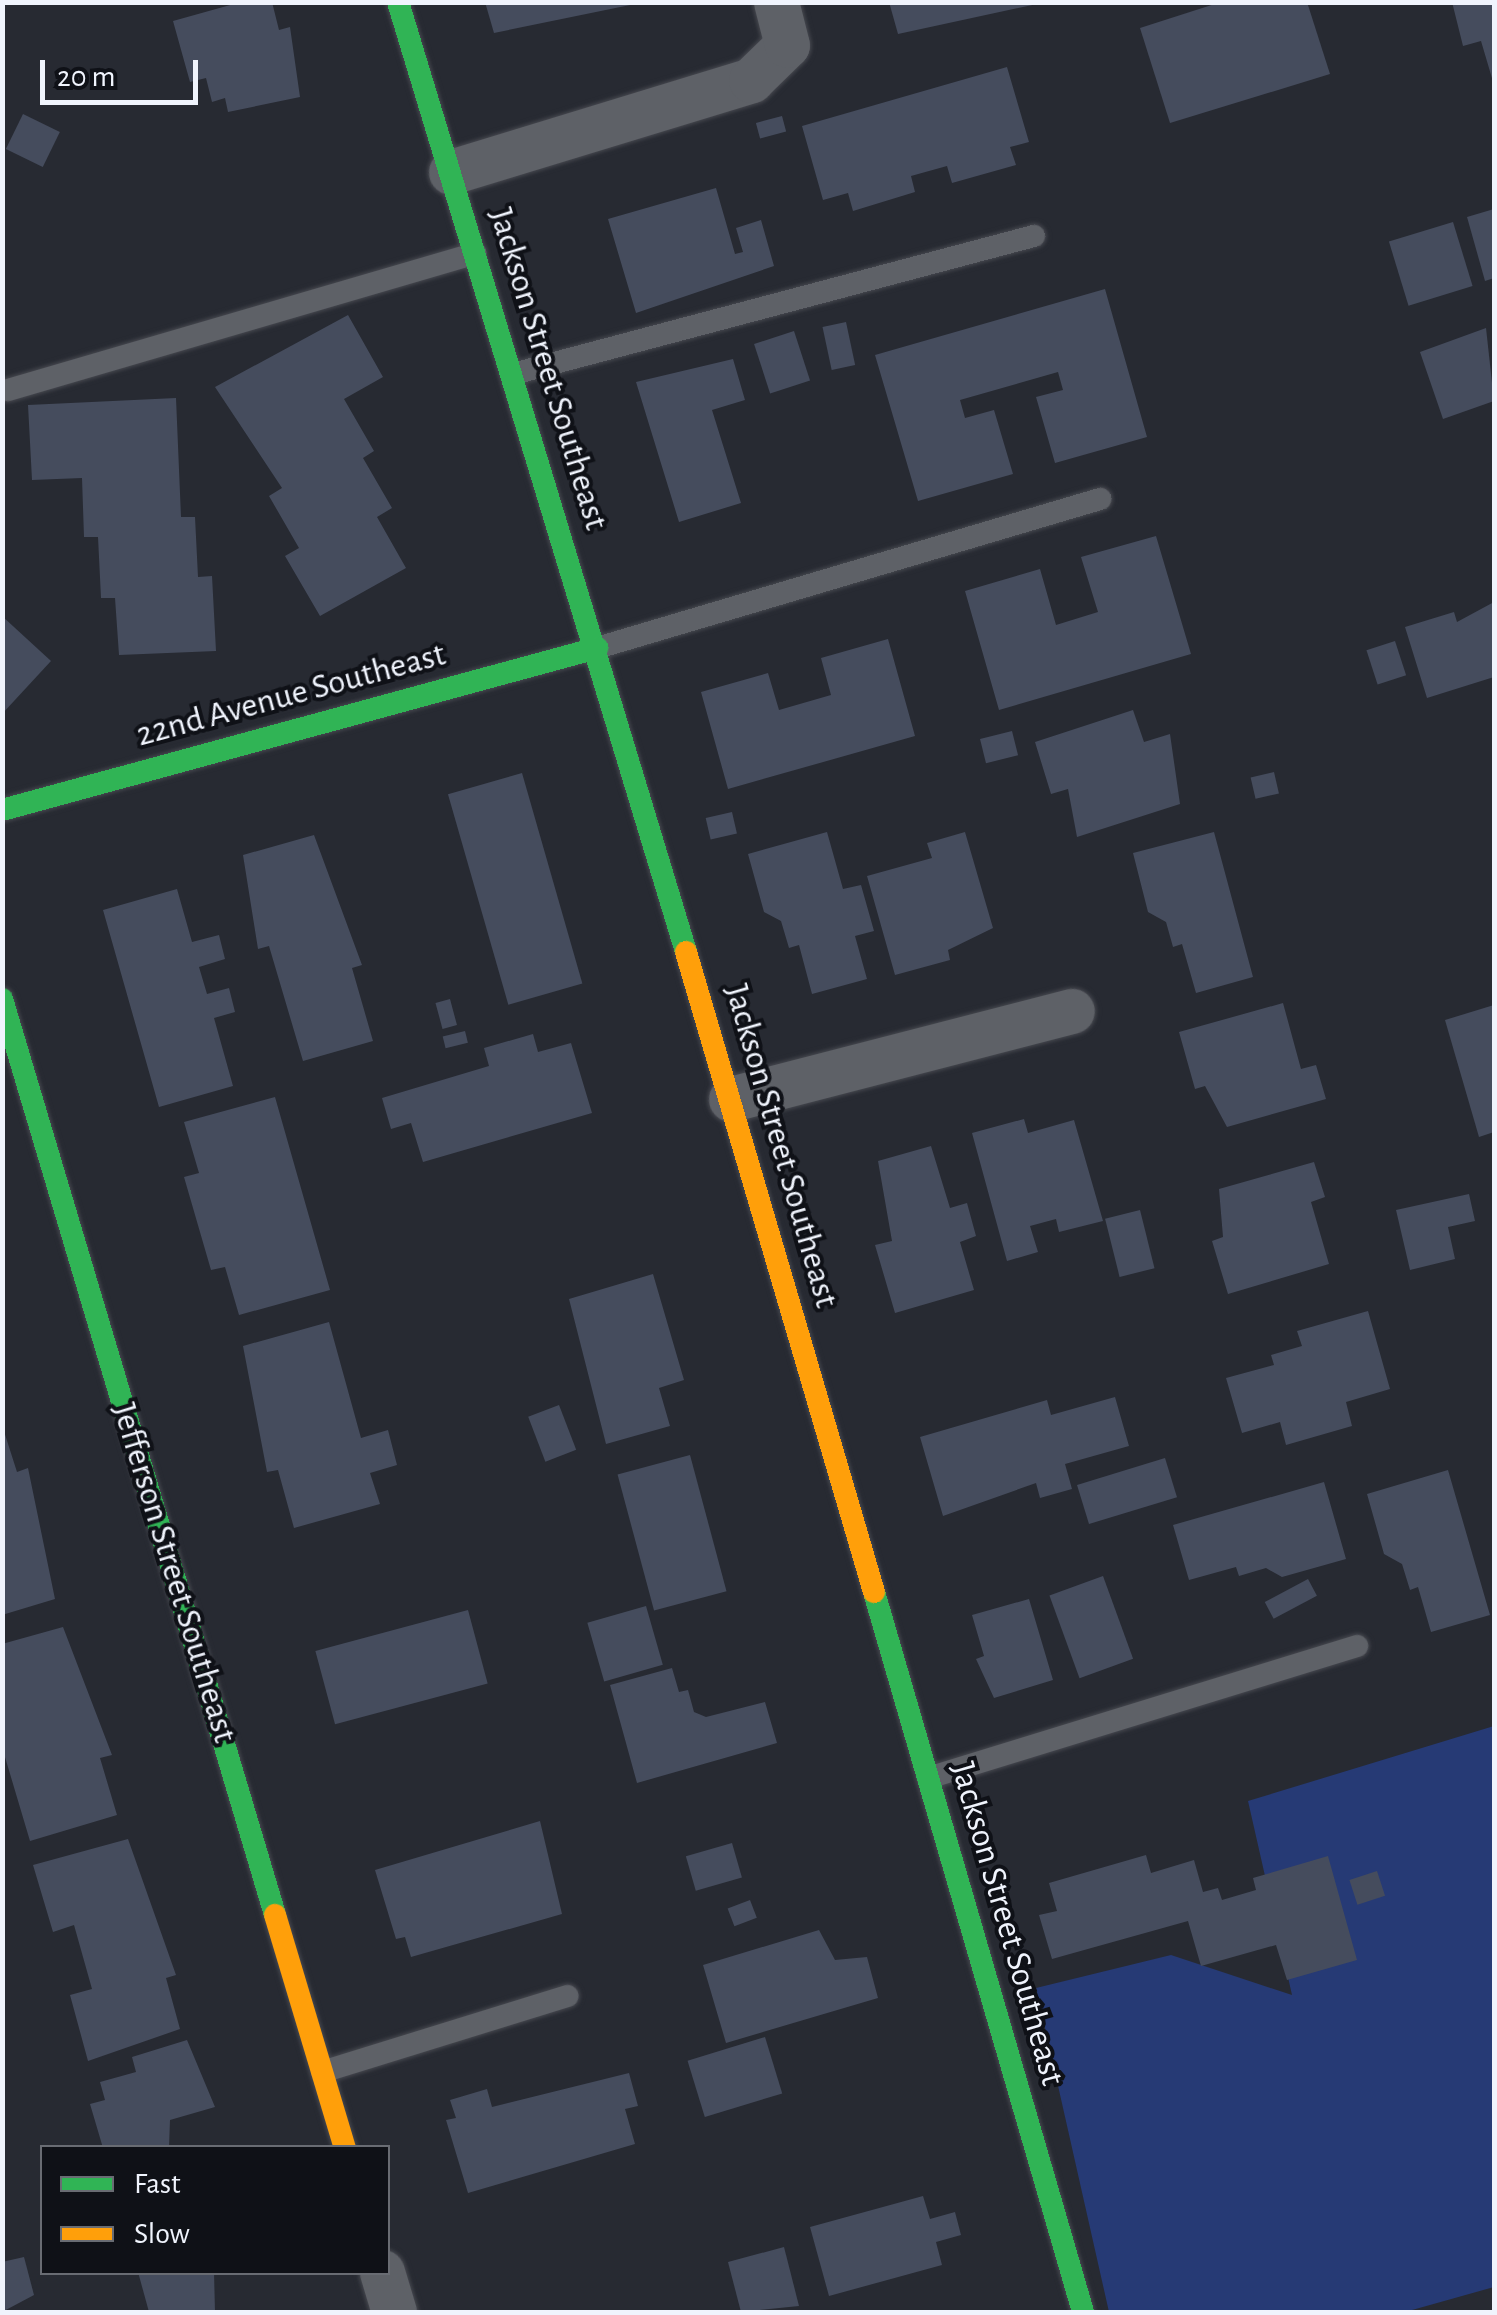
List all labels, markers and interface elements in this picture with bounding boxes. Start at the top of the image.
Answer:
scale bar [45,40,202,102]
text: 20 m [57,62,115,92]
street label: Jackson Street Southeast [479,203,617,535]
street label: 22nd Avenue Southeast [132,634,450,756]
street label: Jackson Street Southeast [715,980,847,1312]
street label: Jefferson Street Southeast [102,1398,246,1748]
street label: Jackson Street Southeast [941,1758,1073,2090]
legend [40,2145,390,2275]
text: Fast [134,2169,181,2199]
text: Slow [134,2219,190,2249]

